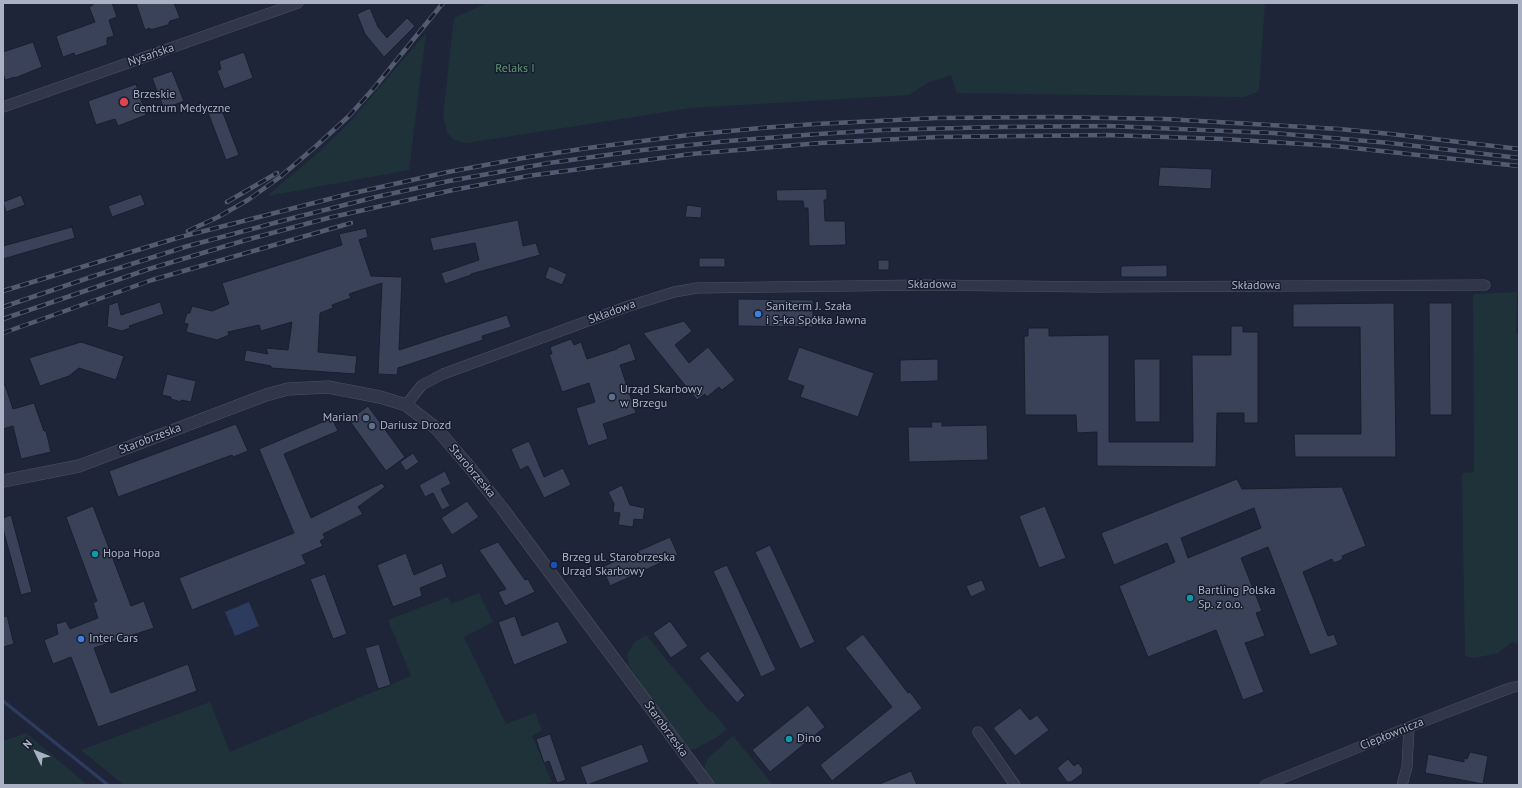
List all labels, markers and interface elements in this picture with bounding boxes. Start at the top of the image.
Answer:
street label: Nysańska [126,40,176,70]
park label: Relaks I [495,62,535,76]
place label: Brzeskie Centrum Medyczne [133,88,230,116]
marker: Brzeskie Centrum Medyczne [118,96,130,108]
street label: Składowa [907,278,957,292]
street label: Składowa [1231,279,1281,293]
street label: Składowa [586,297,638,327]
place label: Saniterm J. Szała i S-ka Spółka Jawna [766,300,866,328]
marker: Saniterm J. Szała i S-ka Spółka Jawna [753,309,763,319]
place label: Urząd Skarbowy w Brzegu [620,383,702,411]
marker: Urząd Skarbowy w Brzegu [607,392,617,402]
place label: Marian [323,411,358,425]
marker: Marian [361,413,371,423]
place label: Dariusz Drozd [380,419,451,433]
street label: Starobrzeska [117,421,183,457]
marker: Dariusz Drozd [367,421,377,431]
street label: Starobrzeska [445,441,499,501]
place label: Hopa Hopa [103,547,160,561]
marker: Hopa Hopa [90,549,100,559]
place label: Brzeg ul. Starobrzeska Urząd Skarbowy [562,551,675,579]
marker: Brzeg ul. Starobrzeska Urząd Skarbowy [549,560,559,570]
place label: Bartling Polska Sp. z o.o. [1198,584,1275,612]
marker: Bartling Polska Sp. z o.o. [1185,593,1195,603]
place label: Inter Cars [89,632,138,646]
marker: Inter Cars [76,634,86,644]
street label: Starobrzeska [641,698,691,760]
street label: Ciepłownicza [1358,715,1426,753]
north arrow [16,732,56,772]
place label: Dino [797,732,821,746]
marker: Dino [784,734,794,744]
text: N [20,736,35,751]

